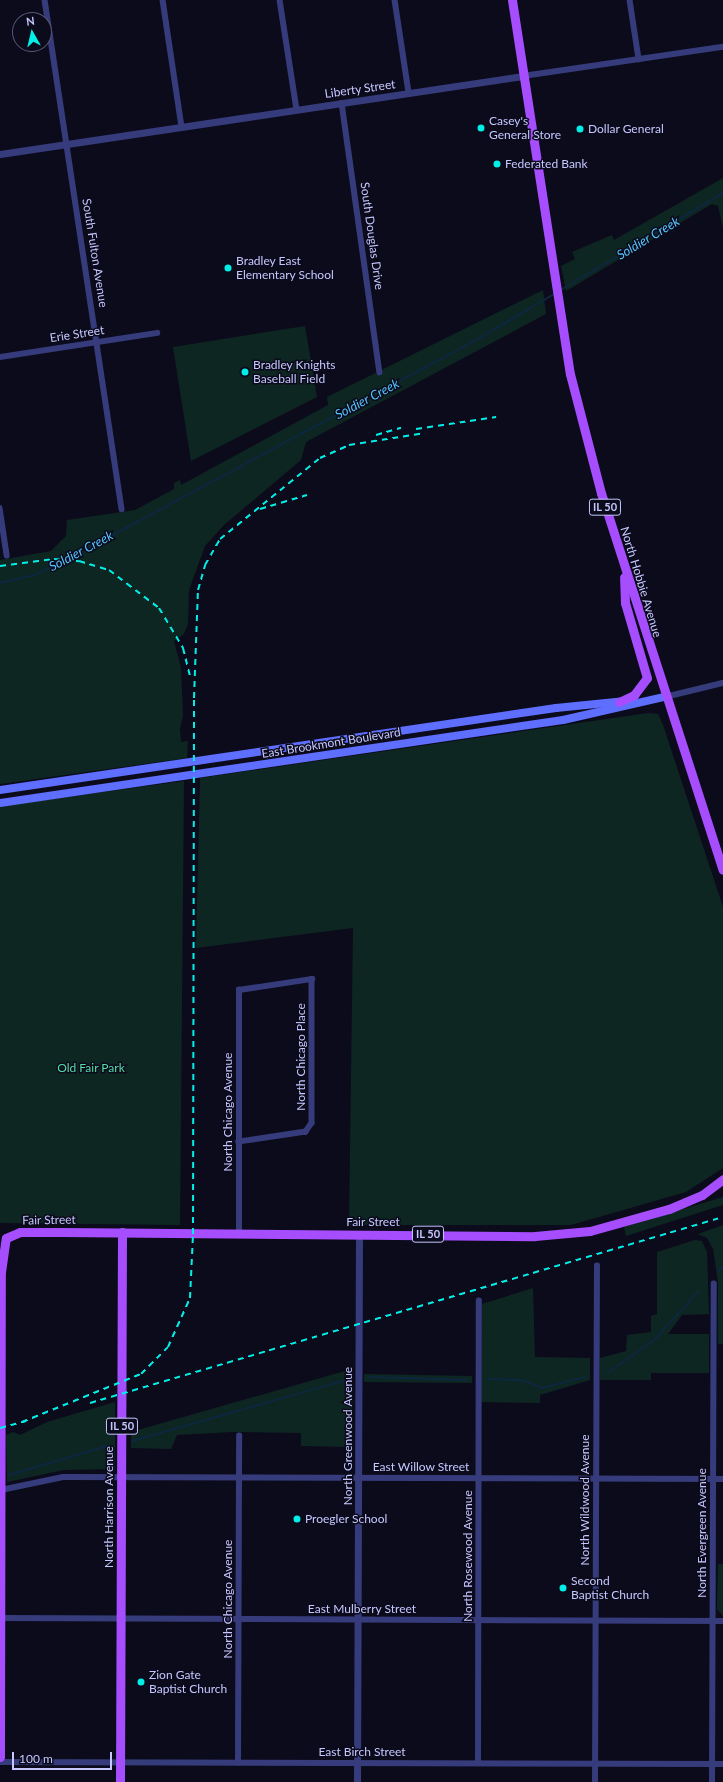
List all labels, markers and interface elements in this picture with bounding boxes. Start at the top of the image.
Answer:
north arrow [12,12,52,52]
text: N [25,14,35,28]
street label: Liberty Street [324,77,396,101]
place label: Casey's General Store [489,114,561,142]
place label: Dollar General [588,122,664,136]
marker: Casey's General Store [476,123,486,133]
marker: Dollar General [575,124,585,134]
place label: Federated Bank [505,157,588,171]
marker: Federated Bank [492,159,502,169]
street label: South Douglas Drive [357,181,387,291]
street label: South Fulton Avenue [79,197,111,309]
water label: Soldier Creek [614,213,682,263]
place label: Bradley East Elementary School [236,254,334,282]
marker: Bradley East Elementary School [223,263,233,273]
street label: Erie Street [49,323,105,345]
place label: Bradley Knights Baseball Field [253,358,336,386]
marker: Bradley Knights Baseball Field [240,367,250,377]
water label: Soldier Creek [332,376,402,422]
road number: IL 50 [588,498,622,516]
street label: North Hobbie Avenue [617,525,665,639]
water label: Soldier Creek [46,528,116,574]
street label: East Brookmont Boulevard [260,725,402,761]
street label: North Chicago Place [294,1003,308,1111]
street label: North Chicago Avenue [221,1052,235,1172]
park label: Old Fair Park [57,1061,125,1075]
street label: Fair Street [22,1212,76,1228]
street label: Fair Street [346,1215,400,1229]
road number: IL 50 [411,1225,445,1243]
street label: North Greenwood Avenue [341,1367,355,1505]
road number: IL 50 [105,1417,139,1435]
street label: North Wildwood Avenue [578,1434,592,1566]
street label: North Harrison Avenue [102,1446,116,1568]
street label: East Willow Street [372,1460,470,1474]
street label: North Evergreen Avenue [695,1468,709,1598]
street label: North Rosewood Avenue [461,1490,475,1622]
place label: Proegler School [305,1512,388,1526]
marker: Proegler School [292,1514,302,1524]
street label: North Chicago Avenue [221,1539,235,1659]
place label: Second Baptist Church [571,1574,649,1602]
marker: Second Baptist Church [558,1583,568,1593]
street label: East Mulberry Street [308,1602,416,1616]
place label: Zion Gate Baptist Church [149,1668,227,1696]
marker: Zion Gate Baptist Church [136,1677,146,1687]
scale bar [14,1744,114,1770]
street label: East Birch Street [318,1745,406,1759]
text: 100 m [19,1751,53,1766]

